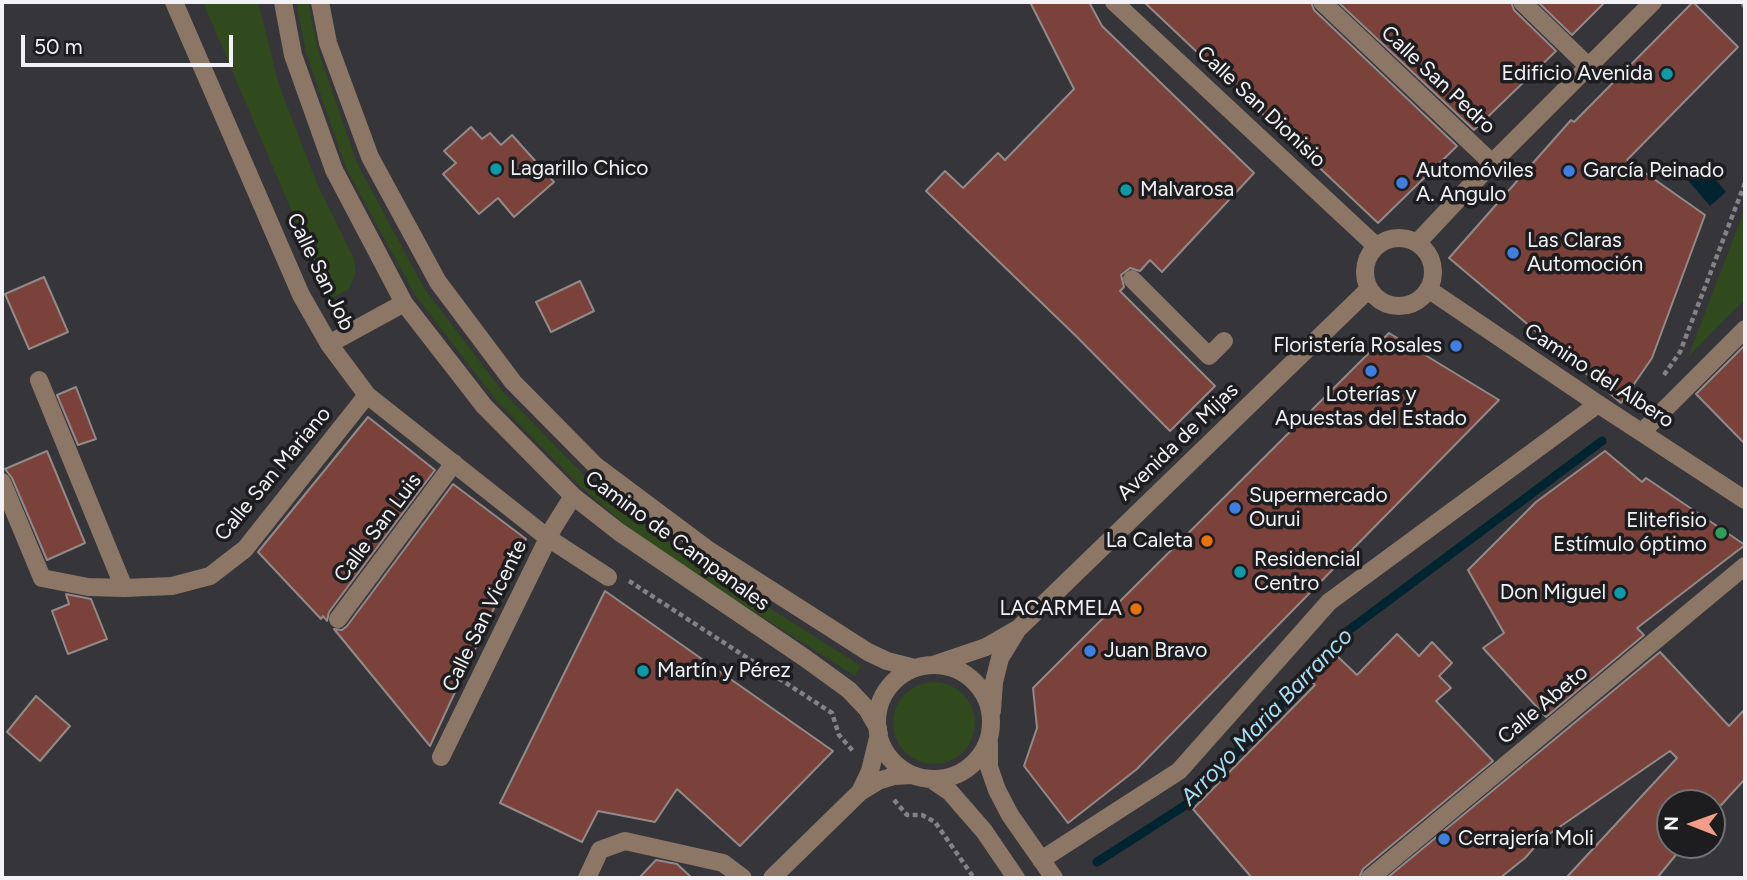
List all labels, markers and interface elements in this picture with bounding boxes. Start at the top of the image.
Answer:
scale bar [24,21,236,65]
street label: Calle San Pedro [1376,21,1500,139]
text: 50 m [34,34,83,59]
street label: Calle San Dionisio [1191,41,1331,173]
place label: Edificio Avenida [1501,61,1653,87]
marker: Edificio Avenida [1659,66,1675,82]
place label: Lagarillo Chico [510,156,649,182]
place label: Automóviles A. Angulo [1416,158,1533,208]
place label: García Peinado [1583,158,1724,184]
marker: Lagarillo Chico [488,161,504,177]
marker: García Peinado [1561,163,1577,179]
marker: Automóviles A. Angulo [1394,175,1410,191]
place label: Malvarosa [1140,177,1234,203]
marker: Malvarosa [1118,182,1134,198]
street label: Calle San Job [281,209,359,335]
place label: Las Claras Automoción [1527,228,1643,278]
marker: Las Claras Automoción [1505,245,1521,261]
street label: Camino del Albero [1520,318,1678,434]
place label: Floristería Rosales [1273,333,1442,359]
marker: Floristería Rosales [1448,338,1464,354]
marker: Loterías y Apuestas del Estado [1363,363,1379,379]
street label: Avenida de Mijas [1112,378,1244,506]
place label: Loterías y Apuestas del Estado [1275,382,1467,432]
street label: Calle San Mariano [210,402,336,546]
street label: Camino de Campanales [580,466,774,616]
street label: Calle San Luis [329,469,427,587]
place label: Supermercado Ourui [1249,483,1388,533]
marker: Supermercado Ourui [1227,500,1243,516]
place label: Elitefisio Estímulo óptimo [1553,508,1707,558]
marker: Elitefisio Estímulo óptimo [1713,525,1729,541]
place label: La Caleta [1106,528,1193,554]
marker: La Caleta [1199,533,1215,549]
street label: Calle San Vicente [437,536,533,696]
place label: Residencial Centro [1254,547,1360,597]
marker: Residencial Centro [1232,564,1248,580]
place label: Don Miguel [1500,580,1606,606]
marker: Don Miguel [1612,585,1628,601]
place label: LACARMELA [999,596,1122,622]
marker: LACARMELA [1128,601,1144,617]
water label: Arroyo Maria Barranco [1175,623,1359,811]
place label: Juan Bravo [1104,638,1207,664]
marker: Juan Bravo [1082,643,1098,659]
place label: Martín y Pérez [657,658,791,684]
street label: Calle Abeto [1493,660,1593,750]
marker: Martín y Pérez [635,663,651,679]
north arrow [1656,789,1726,859]
text: N [1660,816,1683,831]
place label: Cerrajería Moli [1458,826,1594,852]
marker: Cerrajería Moli [1436,831,1452,847]

